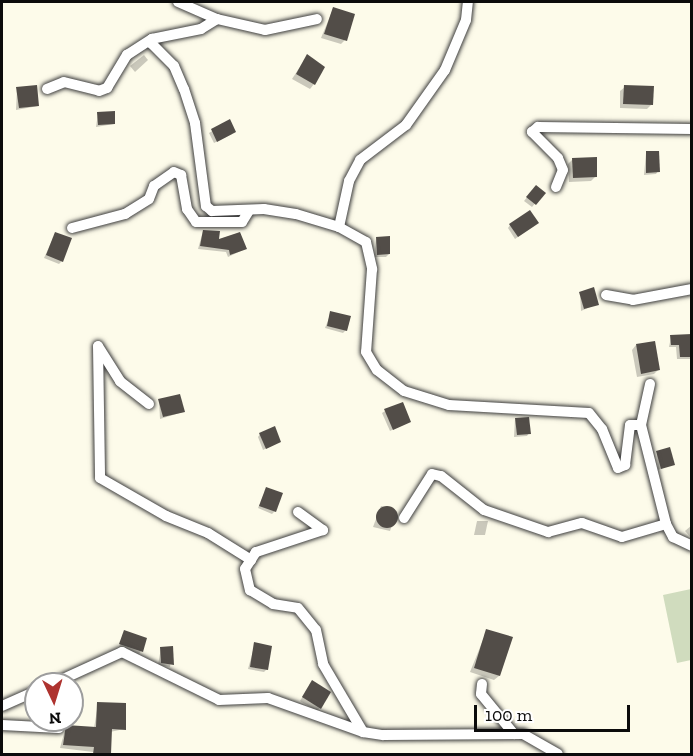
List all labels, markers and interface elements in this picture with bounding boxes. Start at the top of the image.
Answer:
north arrow [24,672,84,732]
scale bar [477,693,633,731]
text: 100 m [485,704,532,726]
text: N [48,709,62,728]

